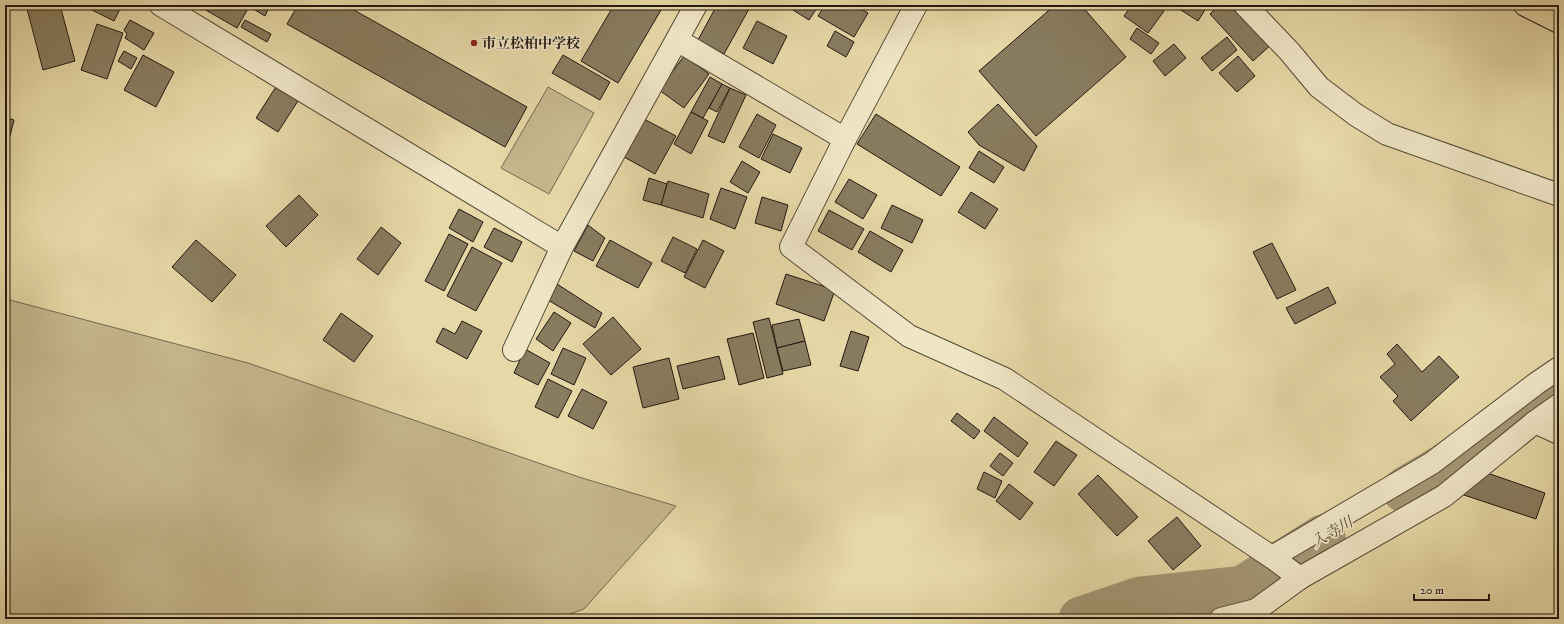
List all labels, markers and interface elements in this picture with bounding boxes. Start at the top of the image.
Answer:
place label: 市立松柏中学校 [482,35,580,53]
marker: 市立松柏中学校 [469,38,479,48]
water label: 入寺川 [1308,512,1358,552]
scale bar [1414,576,1489,602]
text: 20 m [1420,583,1444,598]

